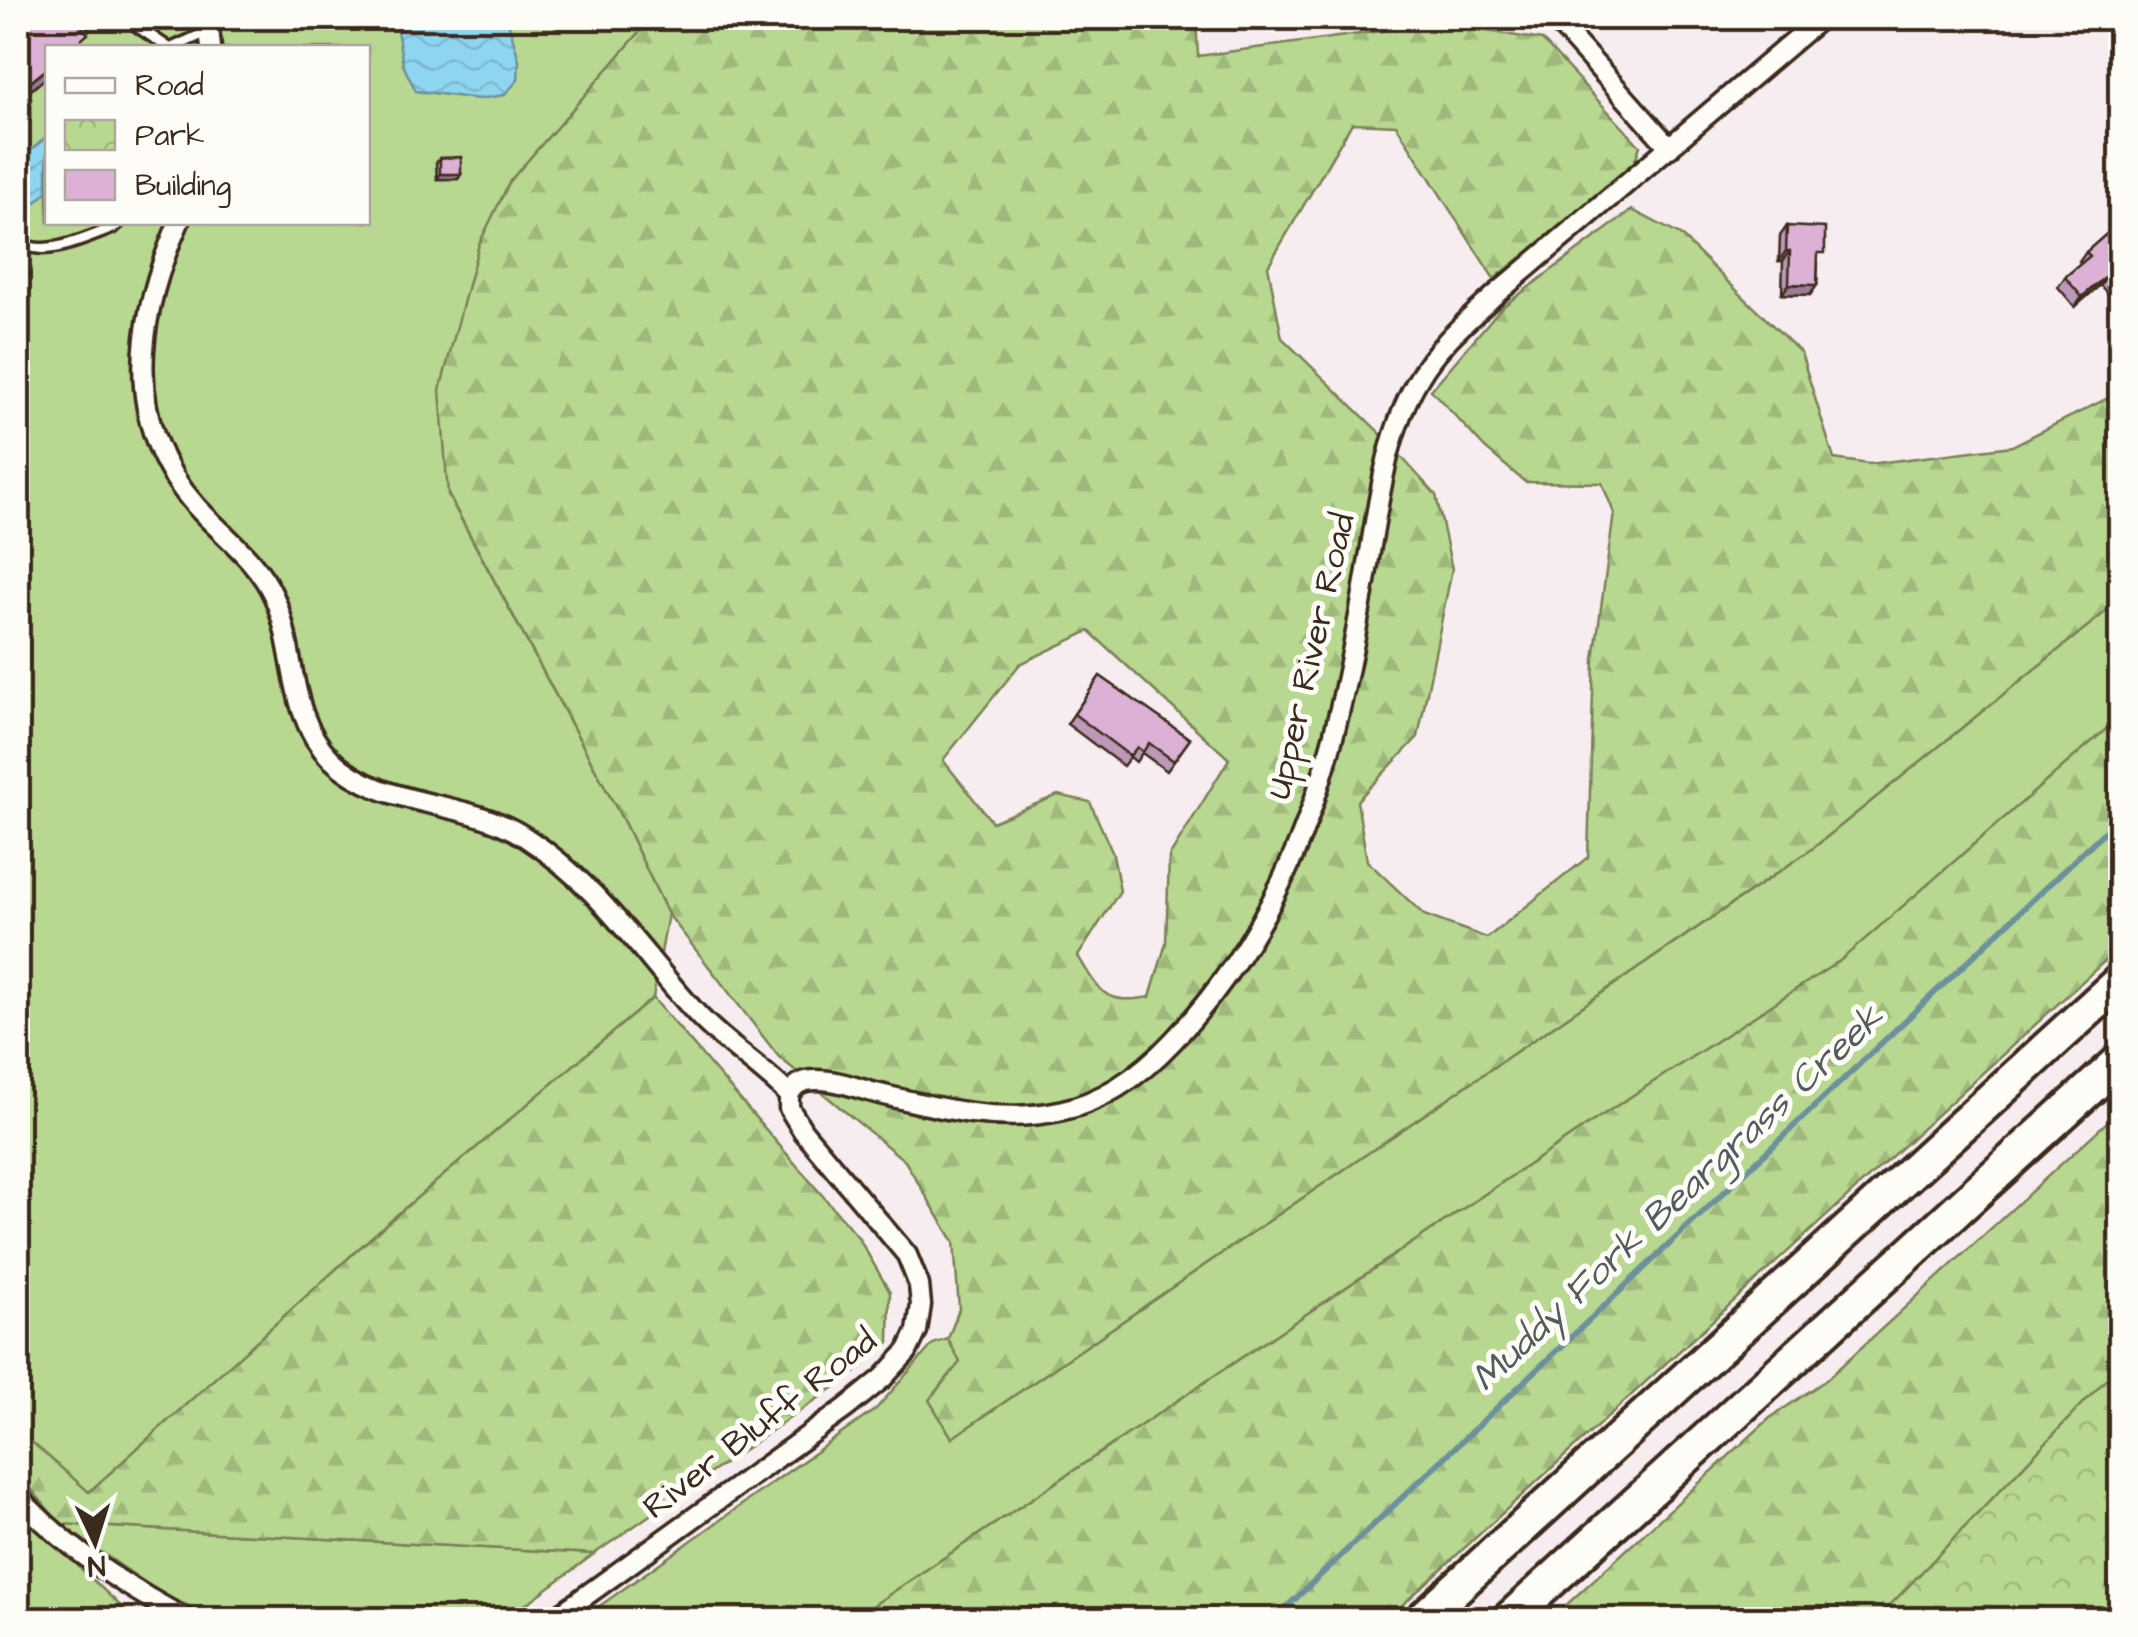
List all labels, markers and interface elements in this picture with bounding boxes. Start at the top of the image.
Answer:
legend [45,45,370,225]
text: Road [135,65,204,107]
text: Park [135,115,204,157]
text: Building [135,165,231,208]
street label: Upper River Road [1254,508,1368,804]
water label: Muddy Fork Beargrass Creek [1460,992,1897,1404]
street label: River Bluff Road [633,1317,887,1531]
north arrow [45,1492,145,1592]
text: N [86,1545,107,1586]

